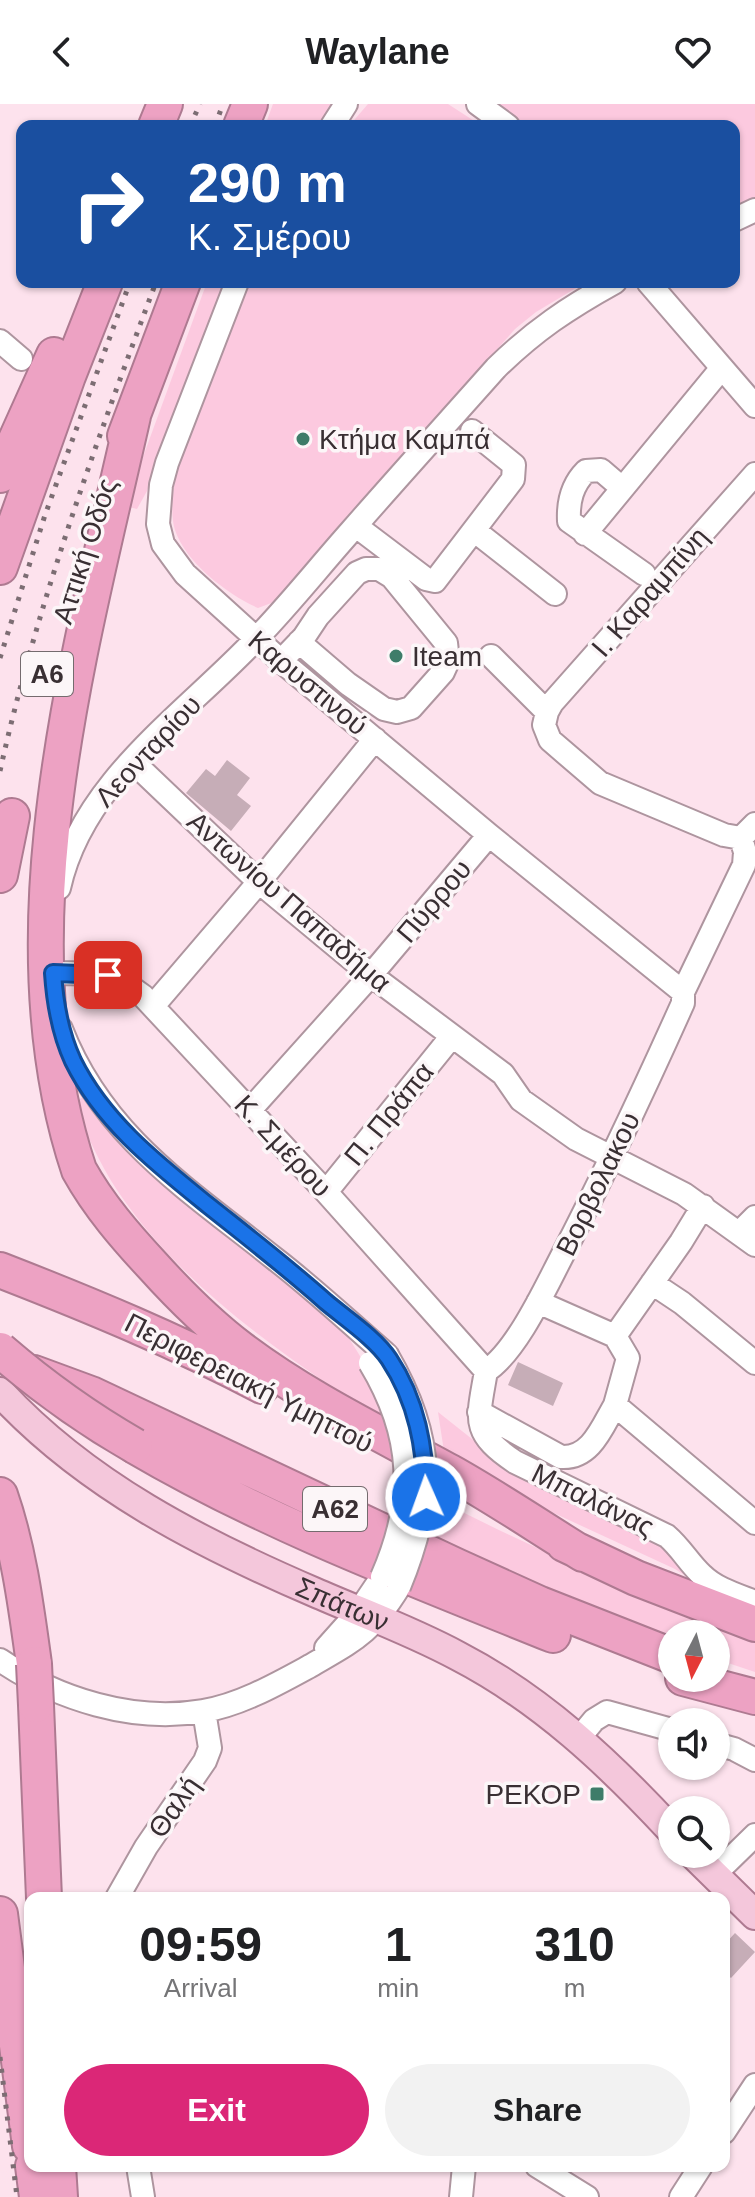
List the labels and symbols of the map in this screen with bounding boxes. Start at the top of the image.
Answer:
place label: Kτήμα Καμπά [319,424,490,455]
marker: Kτήμα Καμπά [294,430,312,448]
street label: Αττική Οδός [47,474,123,628]
street label: Ι. Καραμπίνη [585,521,715,663]
street label: Καρυστινού [242,624,374,742]
place label: Iteam [412,641,482,672]
marker: Iteam [387,647,405,665]
road number: Α6 [21,652,73,696]
street label: Λεονταρίου [89,689,207,813]
street label: Αντωνίου Παπαδήμα [181,805,397,999]
street label: Πύρρου [391,853,477,949]
pin [74,941,142,1009]
street label: Π. Πράπα [338,1056,440,1172]
street label: Κ. Σμέρου [228,1089,338,1203]
street label: Βορβολακου [550,1107,646,1261]
street label: Περιφερειακή Υμηττού [120,1307,378,1459]
position arrow [384,1455,468,1539]
street label: Μπαλάνας [527,1457,659,1543]
road number: Α62 [303,1487,367,1531]
street label: Σπάτων [291,1571,394,1637]
north arrow [658,1620,730,1692]
street label: Θαλή [142,1770,206,1844]
place label: ΡΕΚΟΡ [485,1779,581,1810]
marker: ΡΕΚΟΡ [588,1785,606,1803]

